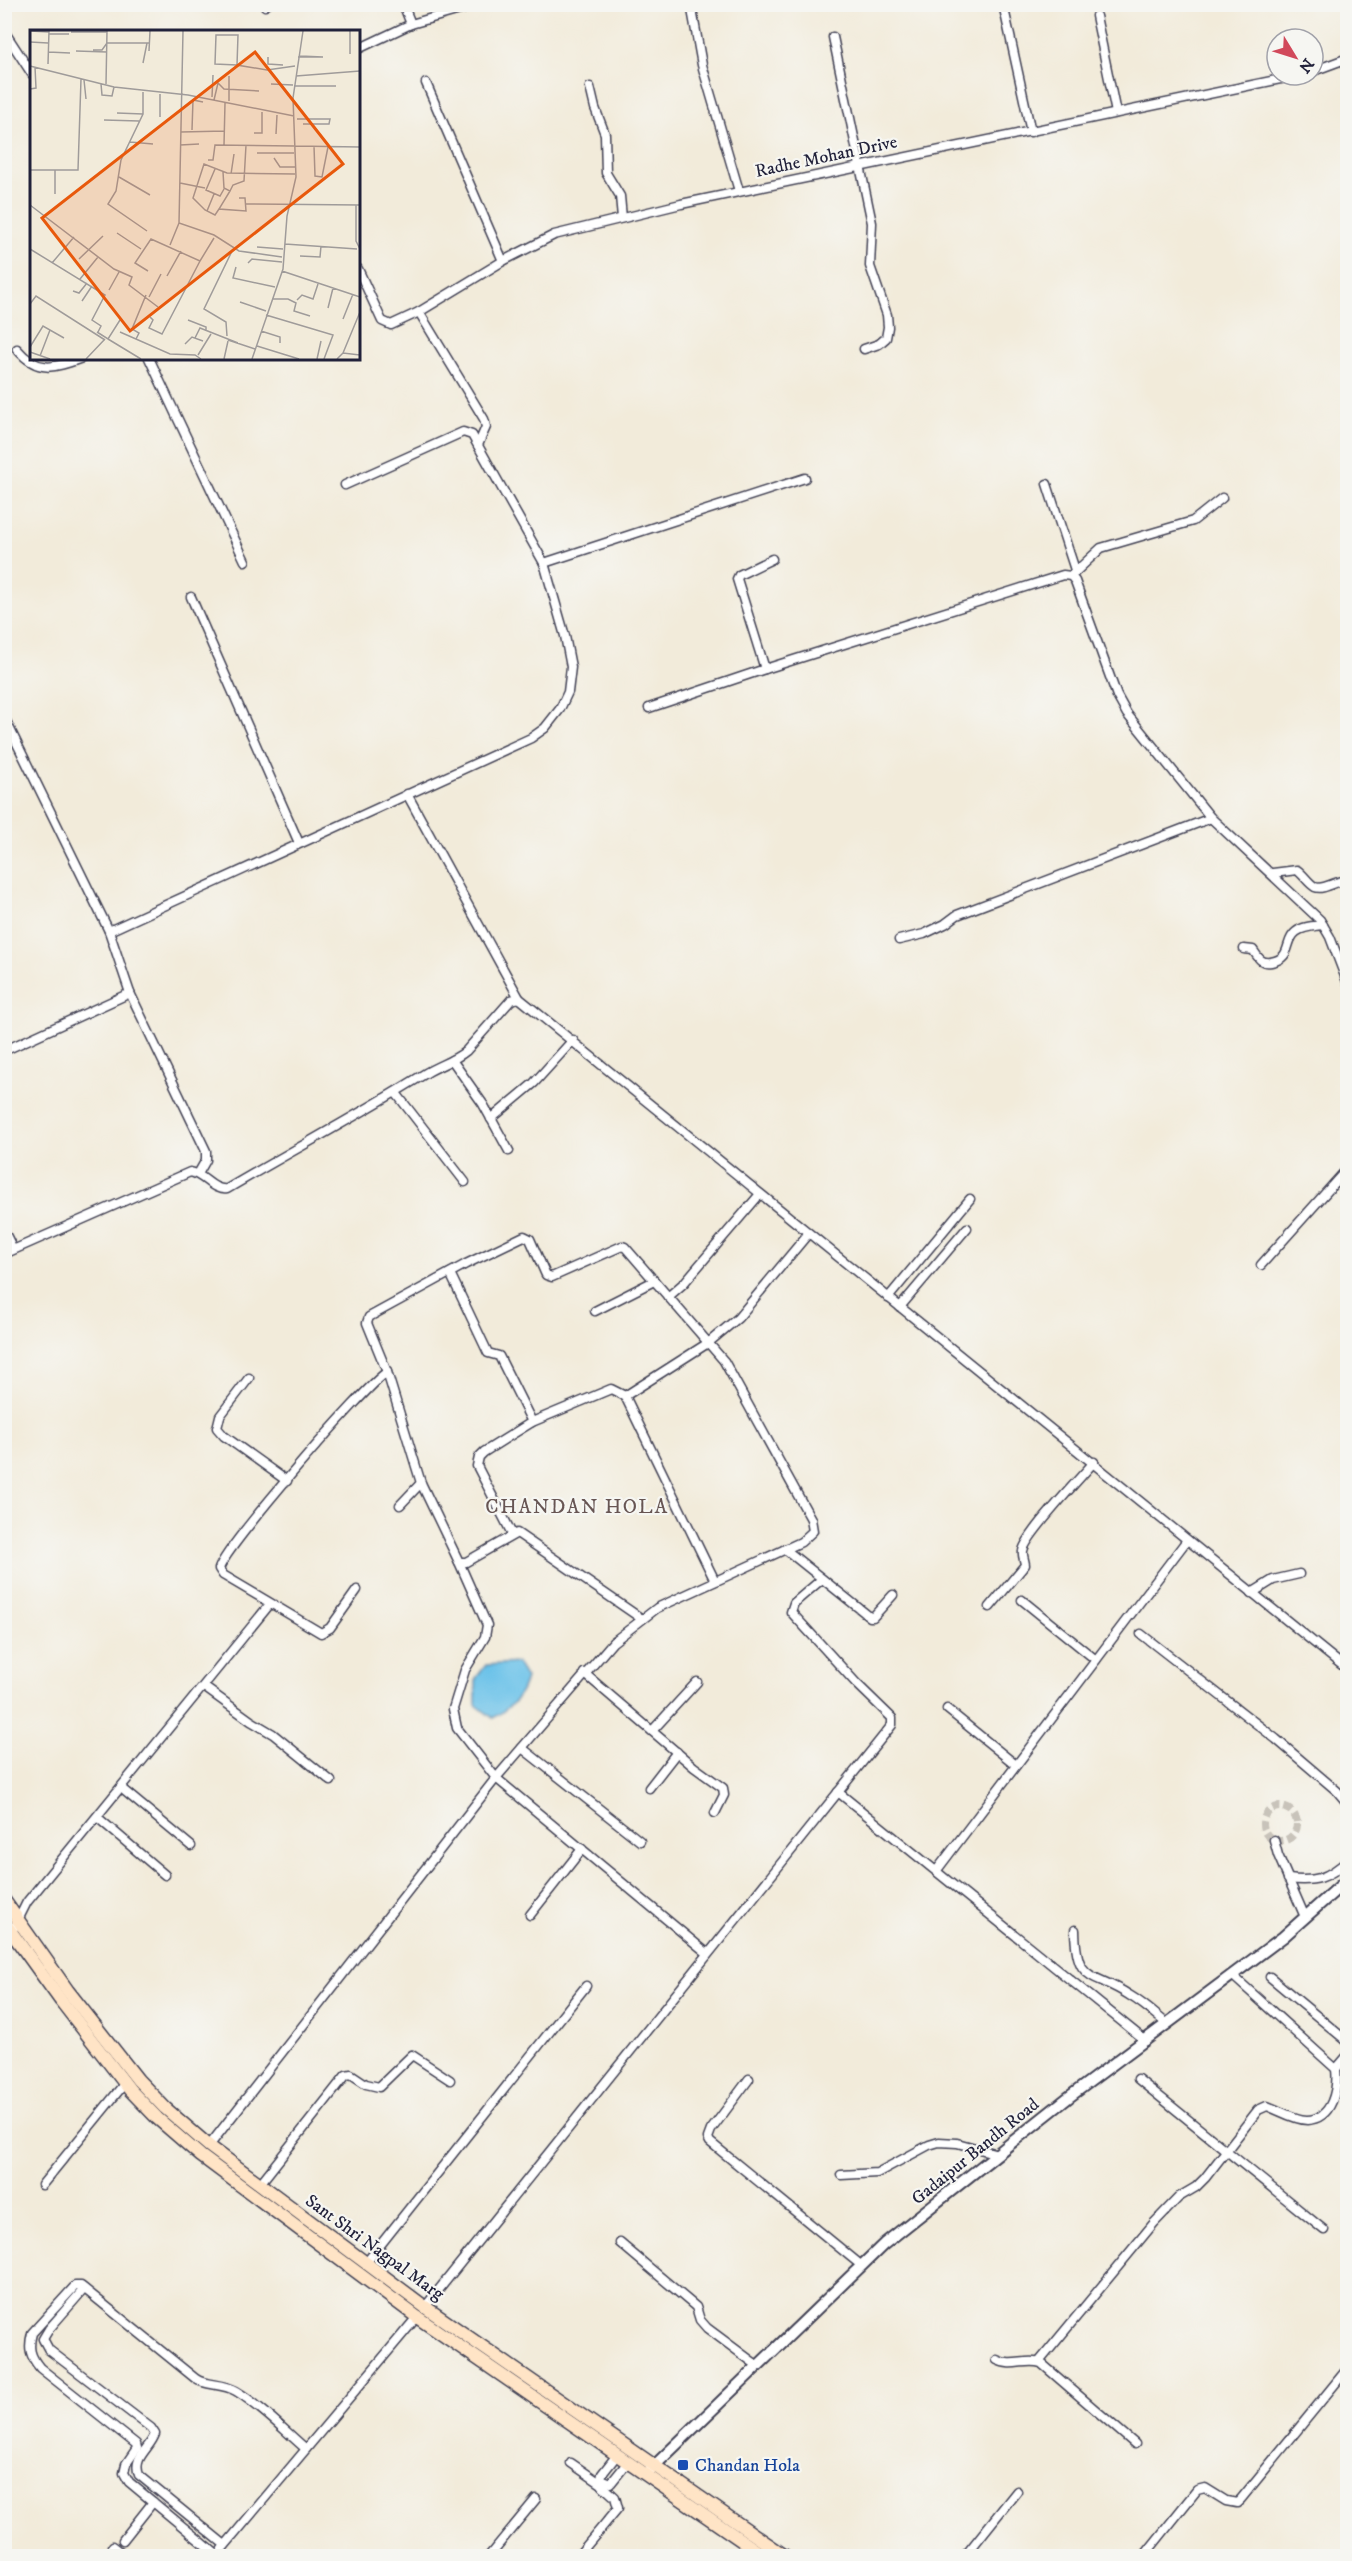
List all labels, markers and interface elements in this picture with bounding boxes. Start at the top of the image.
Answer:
north arrow [1265,27,1325,87]
inset map [30,30,360,360]
text: N [1294,54,1318,77]
street label: Radhe Mohan Drive [753,131,899,183]
district label: CHANDAN HOLA [485,1495,669,1520]
street label: Gadaipur Bandh Road [907,2094,1044,2210]
street label: Sant Shri Nagpal Marg [301,2190,448,2306]
place label: Chandan Hola [695,2455,800,2477]
marker: Chandan Hola [676,2458,690,2472]

